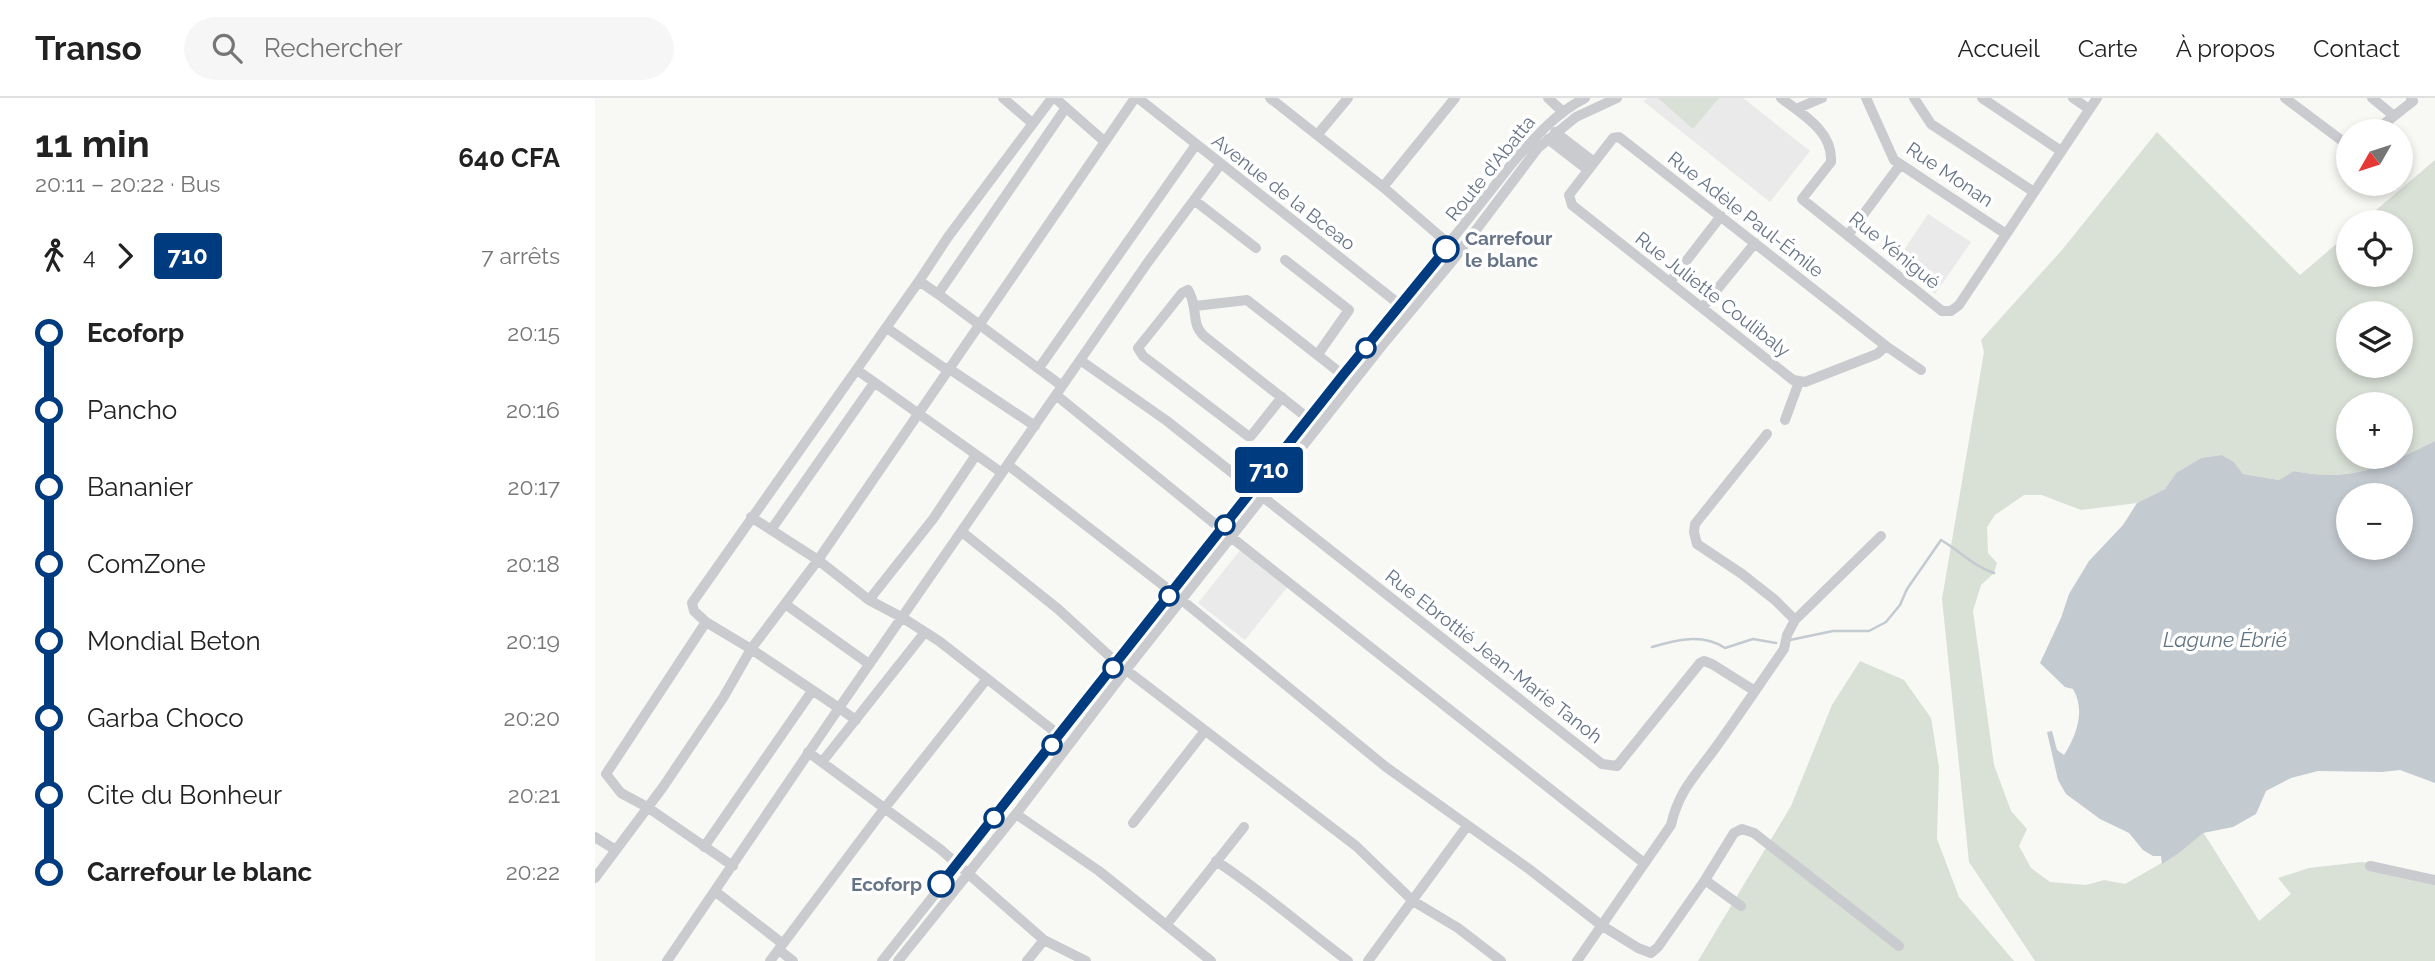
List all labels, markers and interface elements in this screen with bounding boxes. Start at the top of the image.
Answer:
search box [184,17,674,80]
text: Transo [35,29,142,68]
icon: search [208,29,246,67]
text: Rechercher [264,33,403,63]
text: Accueil [1958,34,2040,63]
text: Carte [2078,34,2138,63]
text: À propos [2176,34,2275,63]
text: Contact [2313,34,2400,63]
street label: Route d'Abatta [1441,111,1539,225]
north arrow [2336,119,2413,196]
map controls [2336,119,2413,560]
text: 11 min [35,121,150,166]
street label: Avenue de la Bceao [1208,129,1360,255]
street label: Rue Monan [1902,137,1998,211]
text: 640 CFA [458,143,560,173]
street label: Rue Adèle Paul-Émile [1664,146,1828,282]
text: 20:11 – 20:22 · Bus [35,170,220,197]
street label: Rue Yénigué [1845,207,1945,293]
button: locate [2336,210,2413,287]
place label: Carrefour le blanc [1465,227,1553,271]
street label: Rue Juliette Coulibaly [1631,227,1795,361]
marker: Carrefour le blanc [1433,236,1459,262]
icon: walk [35,237,73,275]
icon: forward [106,237,144,275]
text: 710 [168,241,208,270]
text: 4 [83,242,96,269]
text: 7 arrêts [481,242,560,269]
button: layers [2336,301,2413,378]
text: Ecoforp [87,318,184,348]
text: 20:15 [507,319,560,346]
unlabelled marker [1356,338,1376,358]
button: + [2336,392,2413,469]
text: Pancho [87,395,177,425]
text: 20:16 [506,396,560,423]
line badge: 710 [1229,447,1309,493]
text: 710 [1249,455,1289,484]
text: Bananier [87,472,193,502]
text: 20:17 [508,473,560,500]
button: − [2336,483,2413,560]
unlabelled marker [1215,515,1235,535]
text: ComZone [87,549,206,579]
text: 20:18 [506,550,560,577]
street label: Rue Ebrottié Jean-Marie Tanoh [1381,565,1607,747]
unlabelled marker [1159,586,1179,606]
text: Mondial Beton [87,626,261,656]
text: 20:19 [506,627,560,654]
water label: Lagune Ébrié [2163,627,2287,652]
unlabelled marker [1103,658,1123,678]
text: Garba Choco [87,703,244,733]
text: 20:20 [504,704,560,731]
unlabelled marker [1042,735,1062,755]
text: Cite du Bonheur [87,780,282,810]
text: 20:21 [508,781,560,808]
unlabelled marker [984,808,1004,828]
text: Carrefour le blanc [87,857,312,887]
text: 20:22 [506,858,560,885]
marker: Ecoforp [928,871,954,897]
place label: Ecoforp [851,873,922,895]

